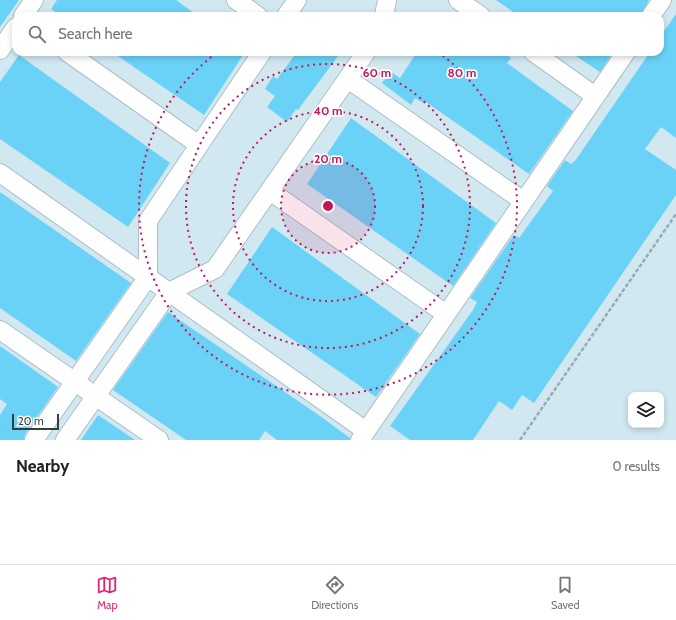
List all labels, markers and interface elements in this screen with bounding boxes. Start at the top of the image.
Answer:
search box [12,12,664,56]
icon: search [26,23,48,45]
text: Search here [58,25,133,43]
text: 60 m [363,65,391,80]
text: 80 m [448,65,476,80]
text: 40 m [313,103,343,118]
text: 20 m [314,151,342,166]
centre of rings [321,199,335,213]
map controls [628,392,664,428]
button: layers [628,392,664,428]
scale bar [12,412,59,431]
text: 20 m [18,414,44,428]
text: Nearby [16,456,69,476]
text: 0 results [612,458,660,474]
tab: Map [96,574,118,612]
tab: Directions [311,574,358,612]
tab: Saved [551,574,580,612]

